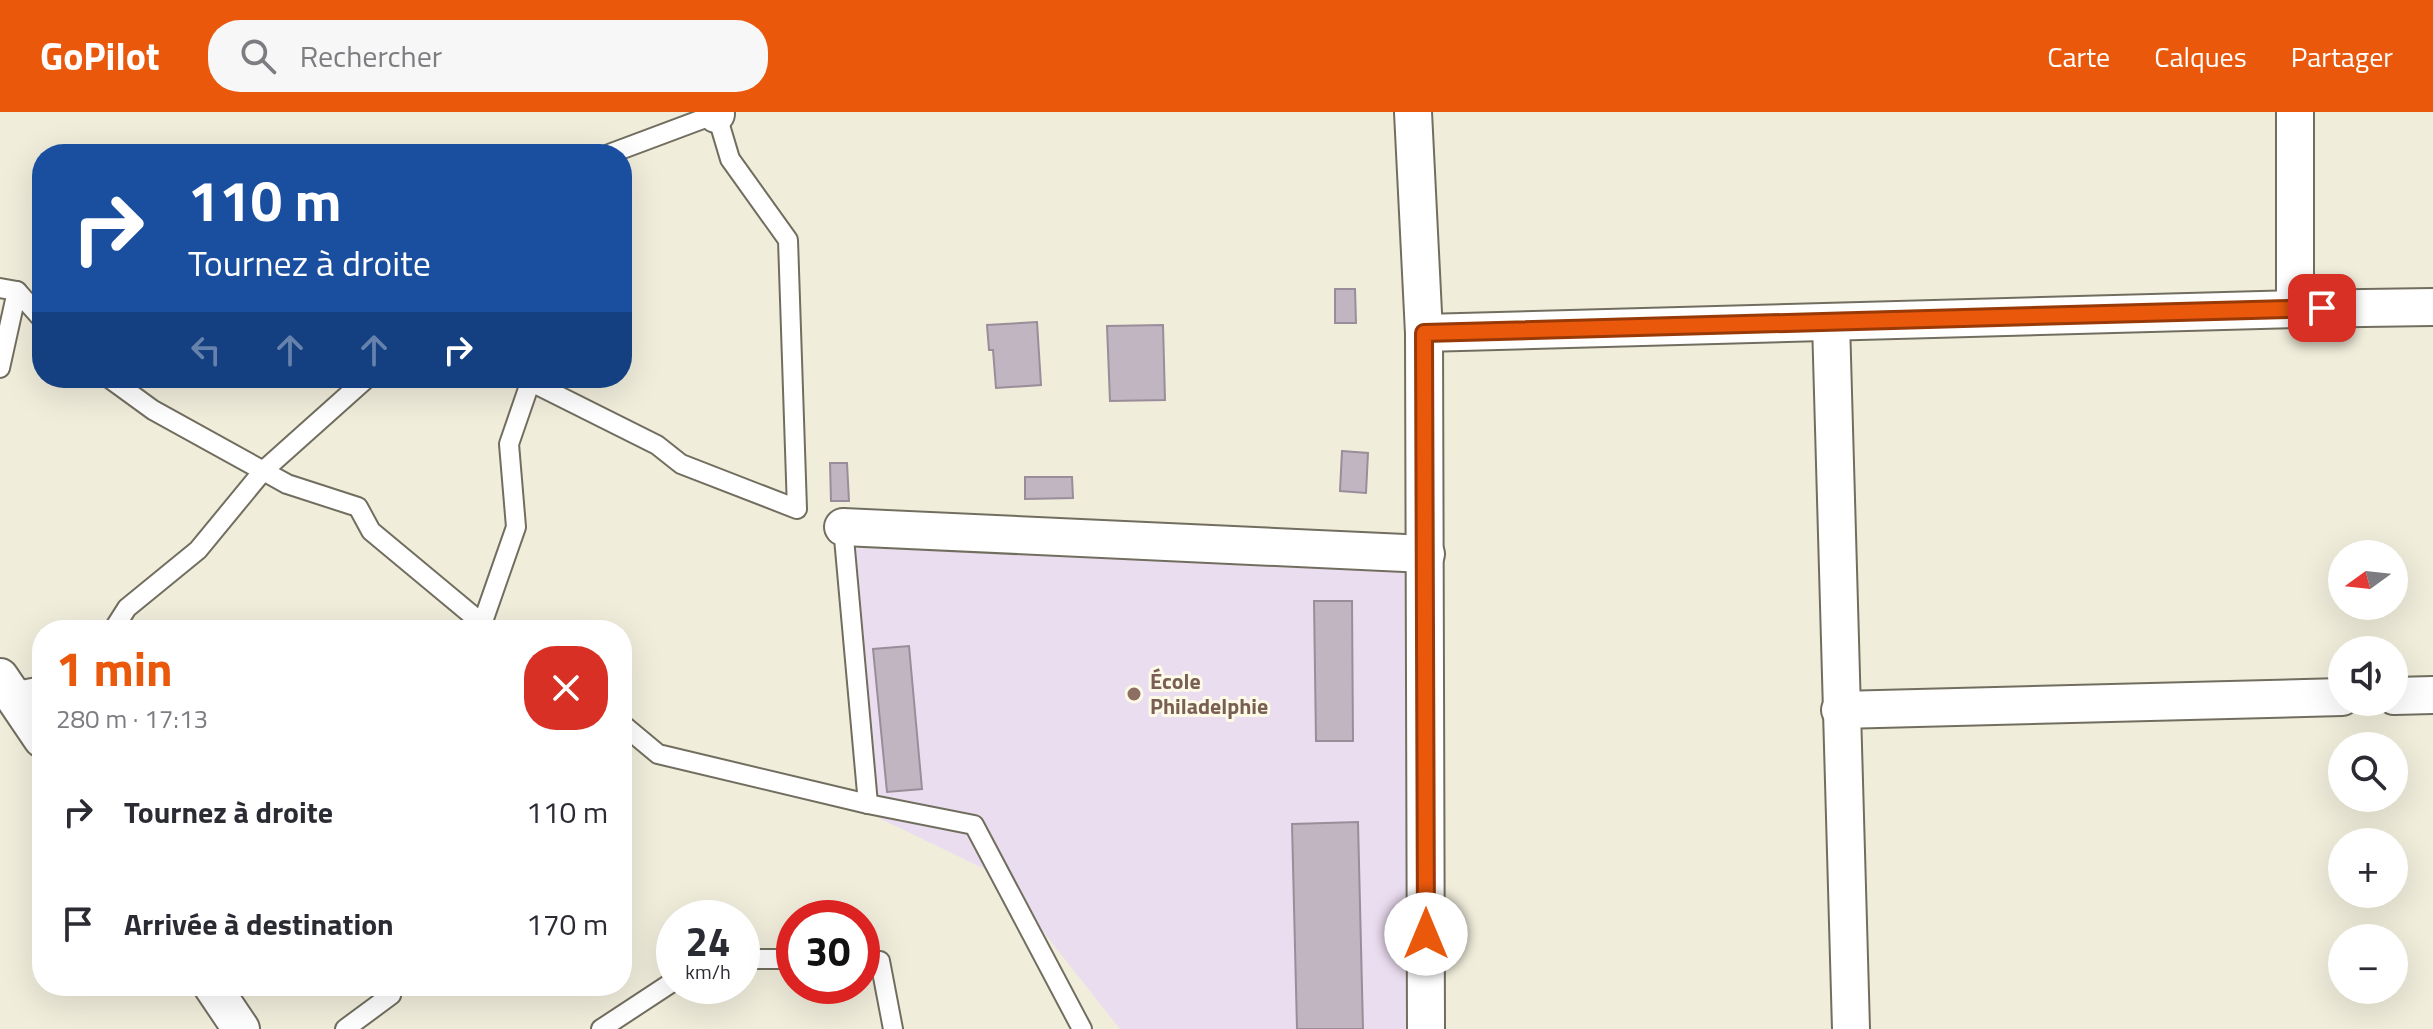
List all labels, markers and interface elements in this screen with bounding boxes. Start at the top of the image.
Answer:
search box [208,20,768,92]
text: GoPilot [40,27,160,85]
text: Rechercher [300,33,442,79]
icon: search [236,34,280,78]
text: Carte [2047,35,2110,78]
text: Calques [2154,35,2247,78]
text: Partager [2291,35,2393,78]
text: 110 m [188,158,341,243]
icon: right [56,176,160,280]
text: Tournez à droite [188,235,431,290]
pin [2288,274,2356,342]
icon: arrive [2300,286,2344,330]
icon: left [184,328,228,372]
icon: ahead [268,328,312,372]
icon: ahead [352,328,396,372]
icon: right [436,328,480,372]
north arrow [2328,540,2408,620]
map controls [2328,540,2408,1004]
text: 1 min [56,632,173,705]
button: sound [2328,636,2408,716]
button: close [524,646,608,730]
place label: École Philadelphie [1150,664,1268,723]
marker: École Philadelphie [1125,685,1143,703]
text: 280 m · 17:13 [56,699,208,738]
button: search [2328,732,2408,812]
text: Tournez à droite [124,789,333,835]
text: 110 m [526,789,608,835]
icon: right [56,790,100,834]
button: + [2328,828,2408,908]
position arrow [1384,892,1468,976]
speed limit sign: 30 [776,900,880,1004]
text: Arrivée à destination [124,901,394,947]
text: 170 m [526,901,608,947]
icon: arrive [56,902,100,946]
text: 24 [686,911,730,972]
button: − [2328,924,2408,1004]
text: km/h [685,956,731,987]

